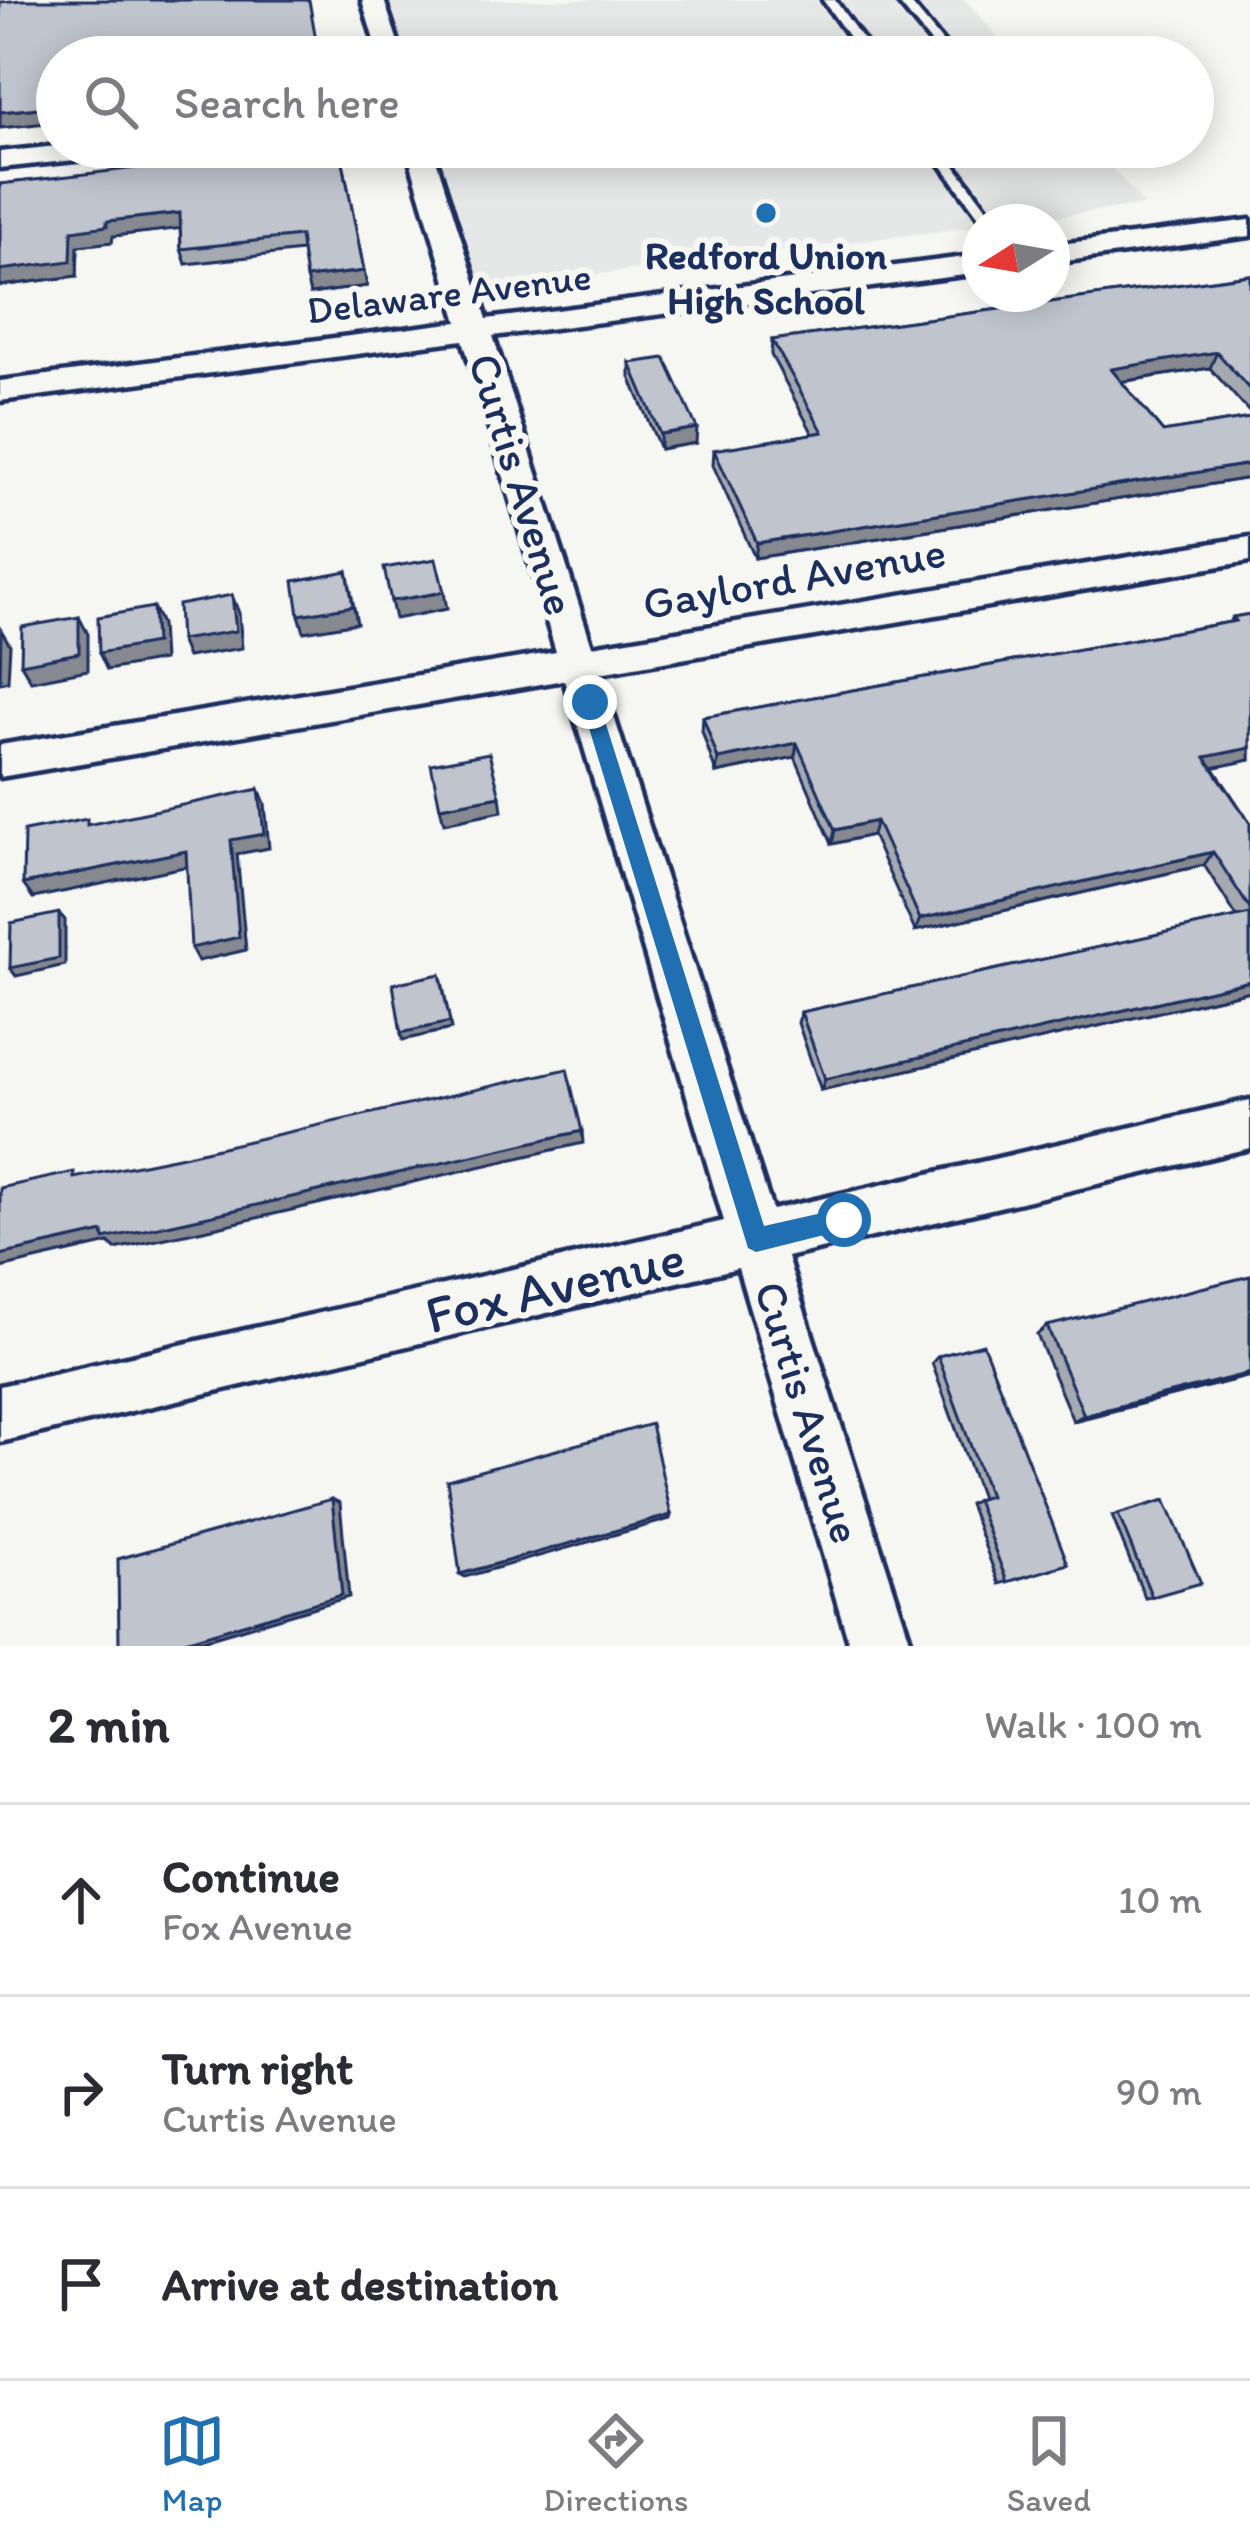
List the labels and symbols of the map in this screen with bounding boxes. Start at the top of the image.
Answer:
marker: Redford Union High School [753,200,779,226]
north arrow [962,204,1070,312]
place label: Redford Union High School [645,232,887,324]
street label: Delaware Avenue [304,252,594,334]
street label: Curtis Avenue [458,347,588,621]
street label: Gaylord Avenue [638,524,950,630]
route end [563,675,617,729]
route start [817,1193,871,1247]
street label: Fox Avenue [419,1225,691,1347]
street label: Curtis Avenue [744,1275,874,1549]

